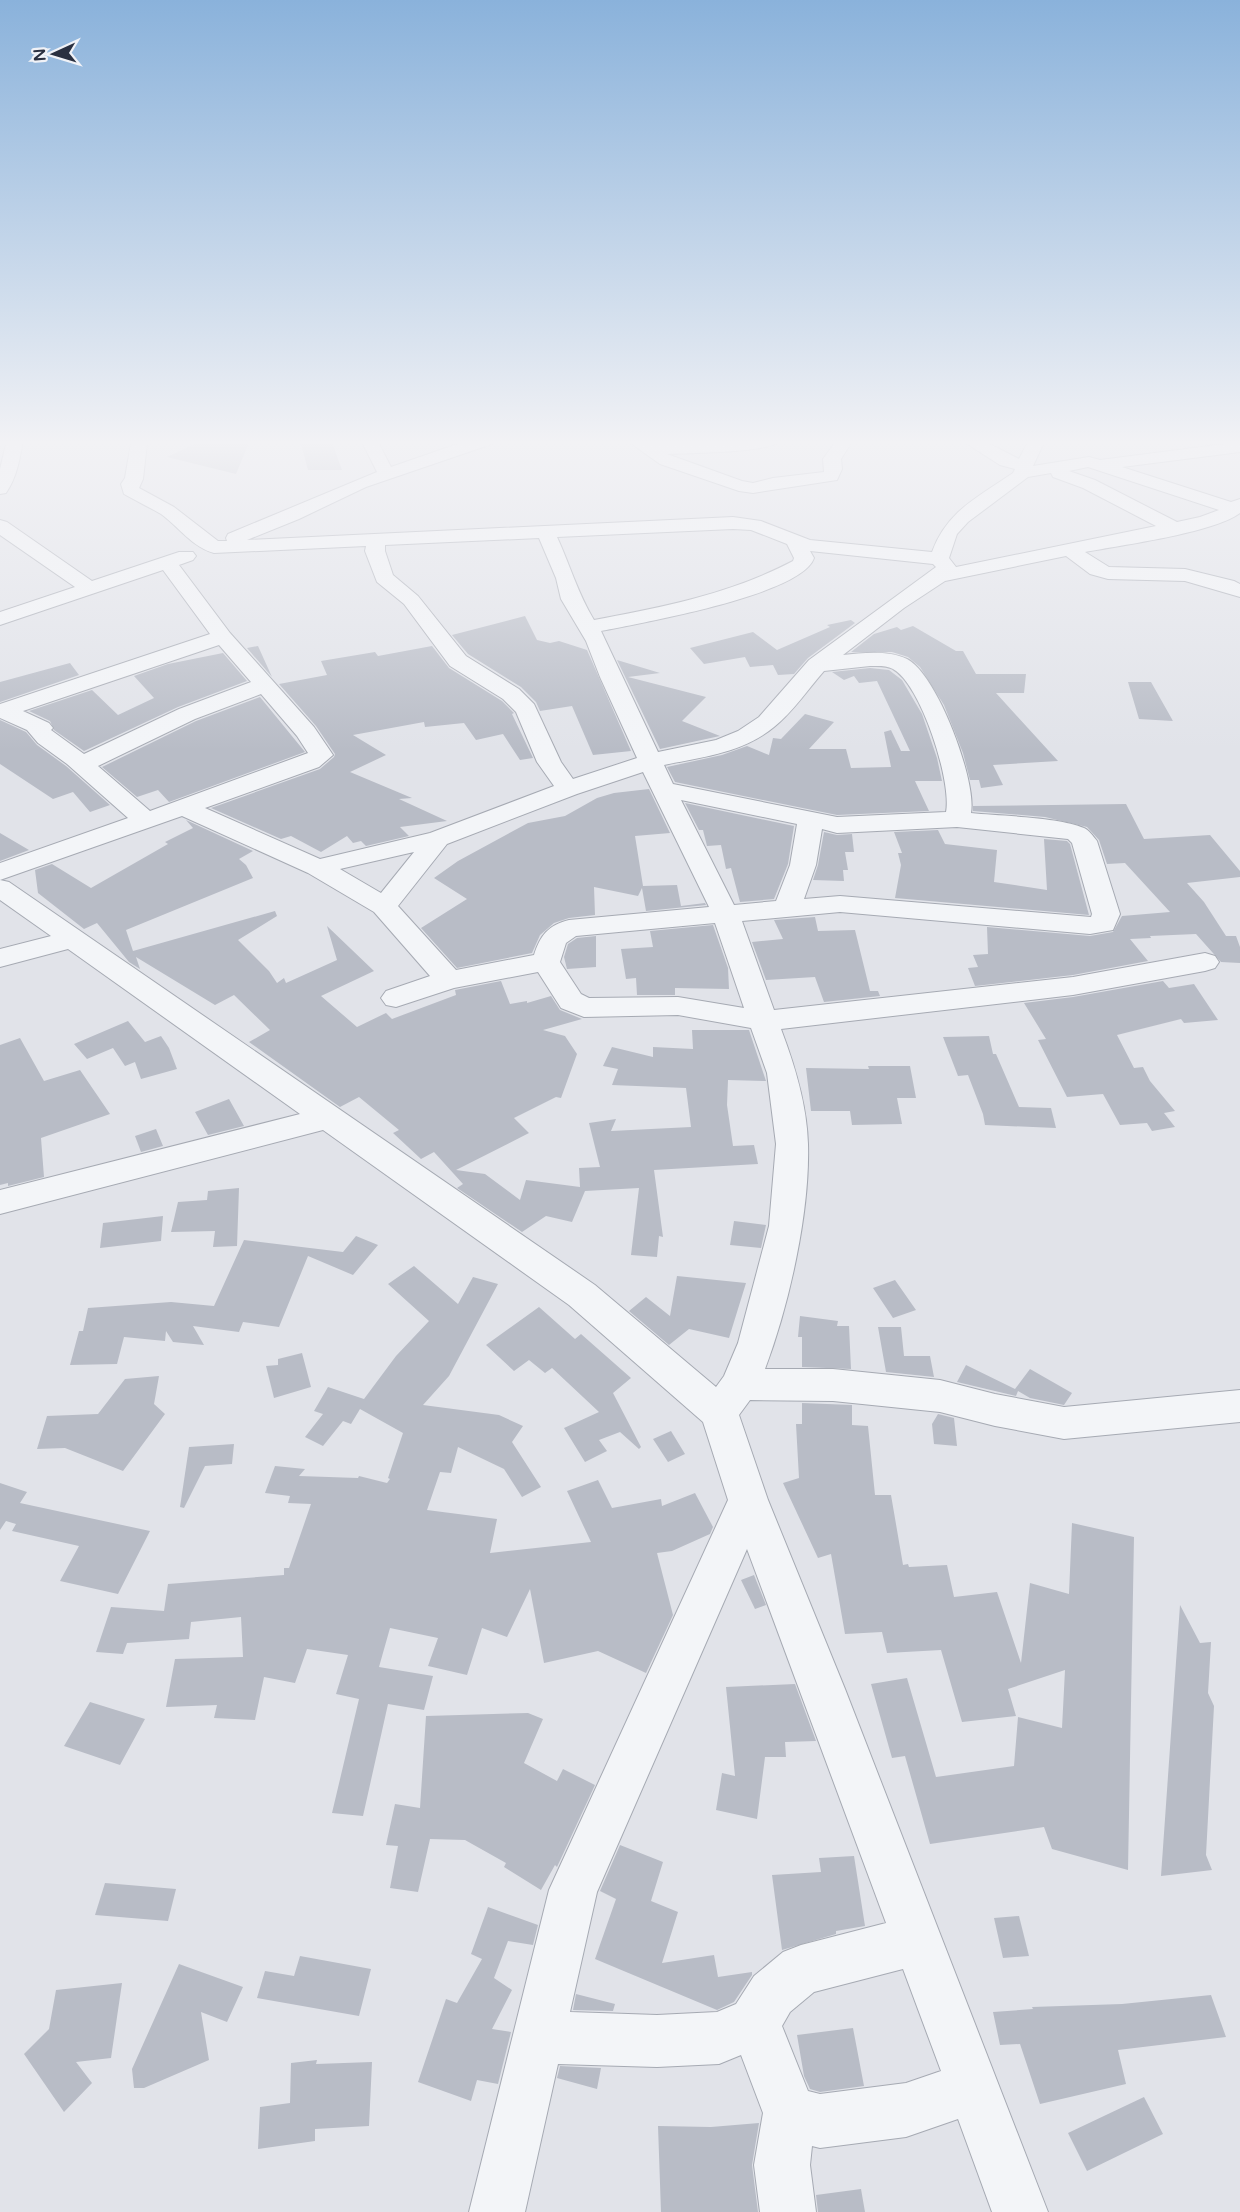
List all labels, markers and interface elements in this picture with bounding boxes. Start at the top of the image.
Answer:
north arrow [24,24,84,84]
text: N [30,48,50,62]

